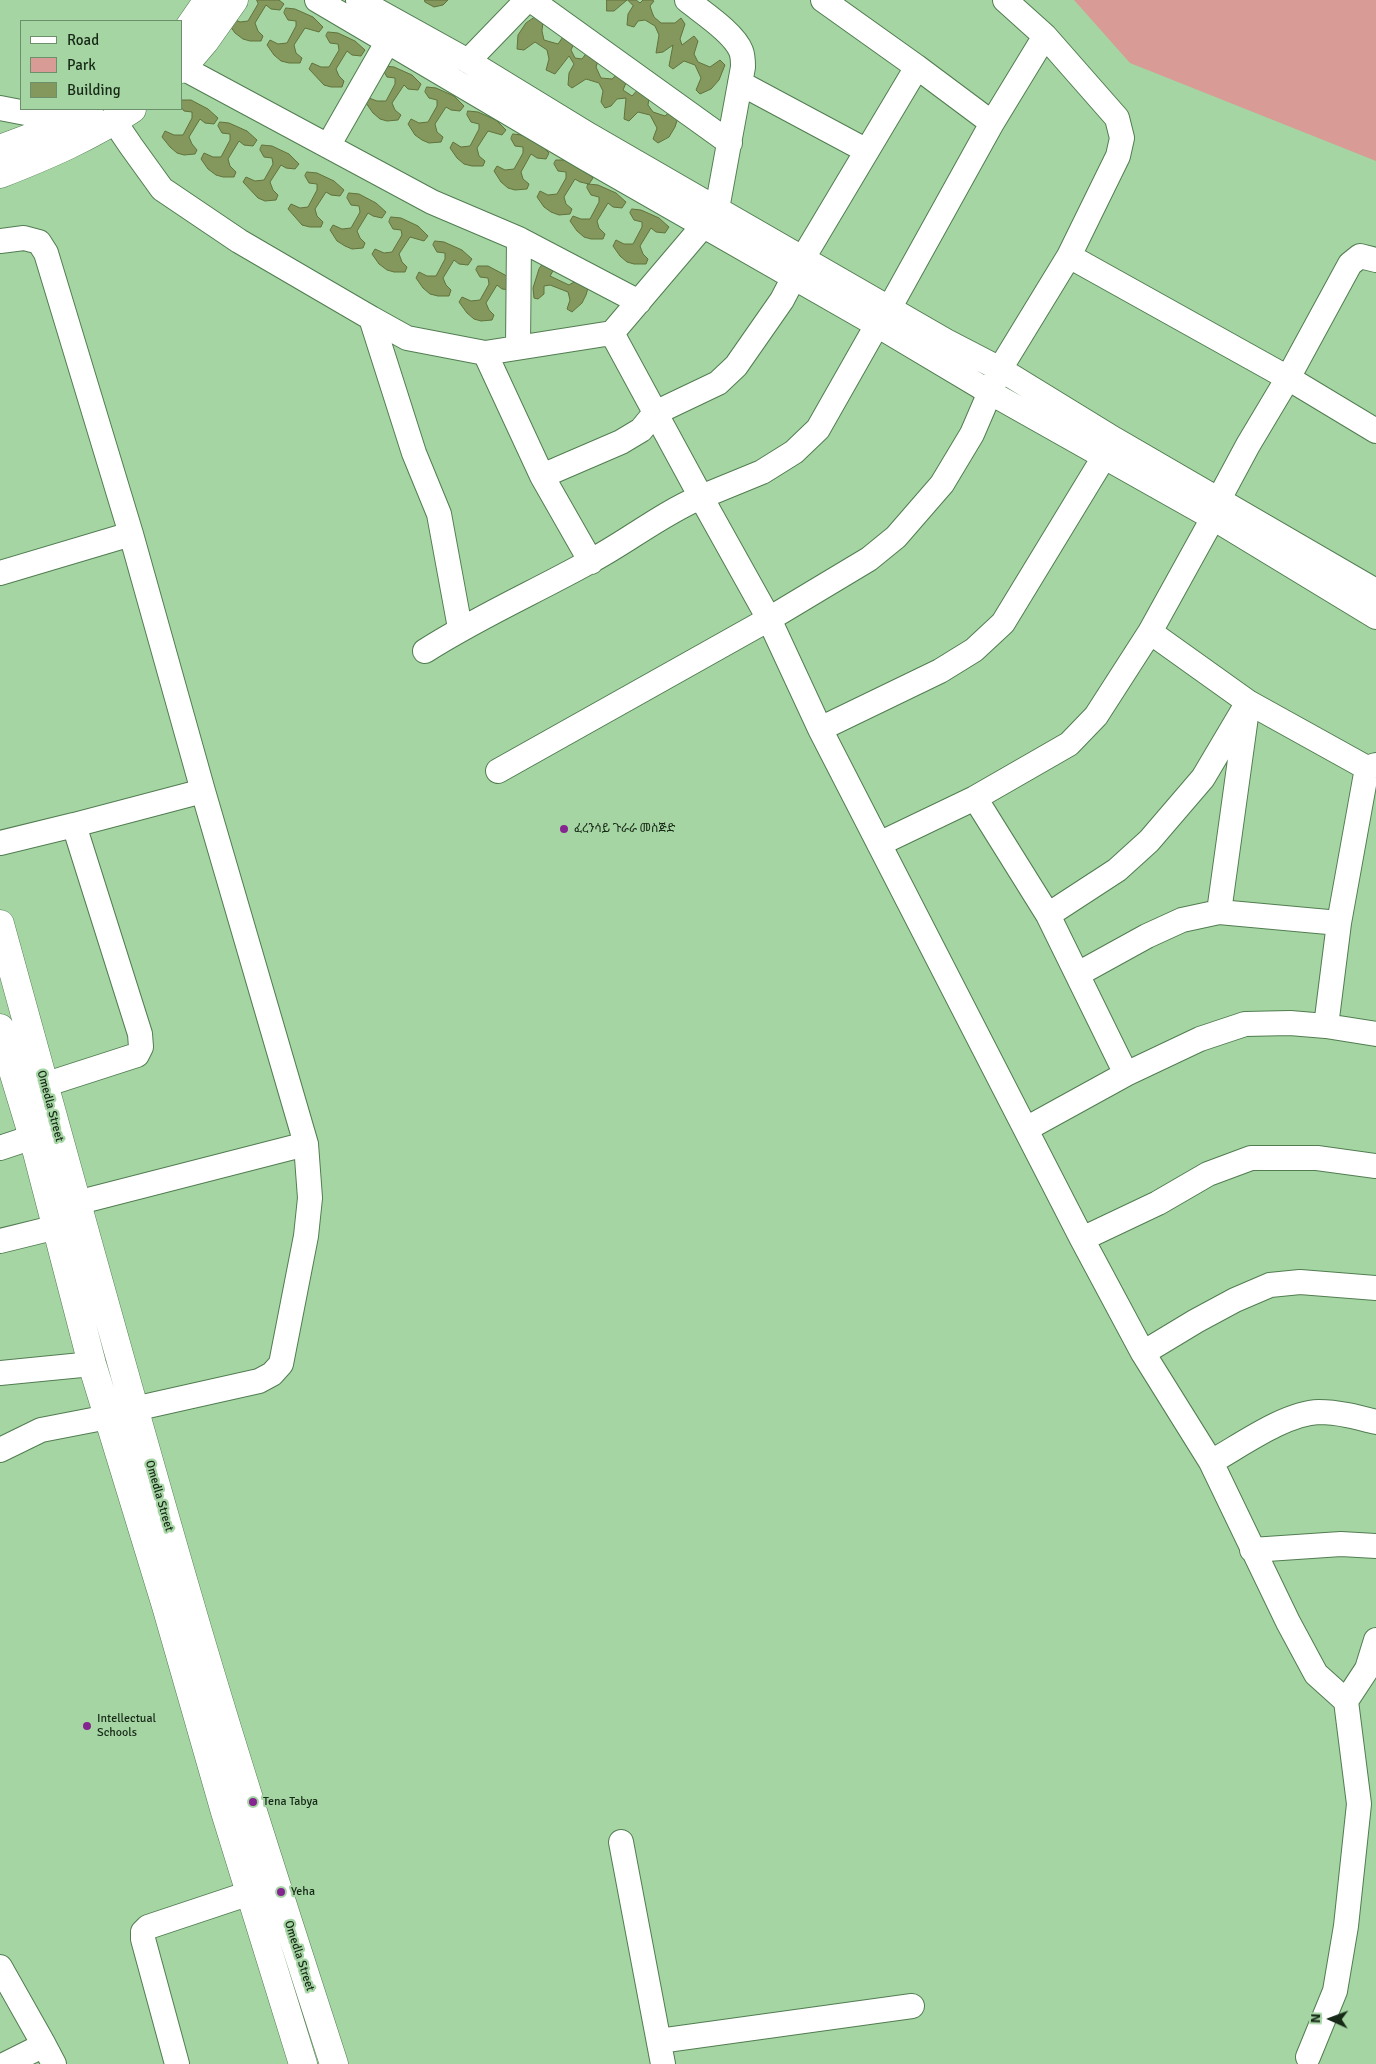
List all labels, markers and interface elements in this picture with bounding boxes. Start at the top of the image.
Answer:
legend [20,20,182,110]
text: Road [67,31,99,49]
text: Park [67,56,96,74]
text: Building [67,81,121,99]
place label: ፈረንሳይ ጉራራ መስጅድ [574,822,675,836]
marker: ፈረንሳይ ጉራራ መስጅድ [558,823,570,835]
street label: Omedla Street [34,1069,66,1143]
street label: Omedla Street [142,1459,176,1533]
place label: Intellectual Schools [97,1712,156,1740]
marker: Intellectual Schools [81,1720,93,1732]
place label: Tena Tabya [263,1795,318,1809]
marker: Tena Tabya [247,1796,259,1808]
place label: Yeha [291,1885,315,1899]
marker: Yeha [275,1886,287,1898]
street label: Omedla Street [281,1919,317,1993]
north arrow [1306,1994,1356,2044]
text: N [1307,2013,1324,2024]

